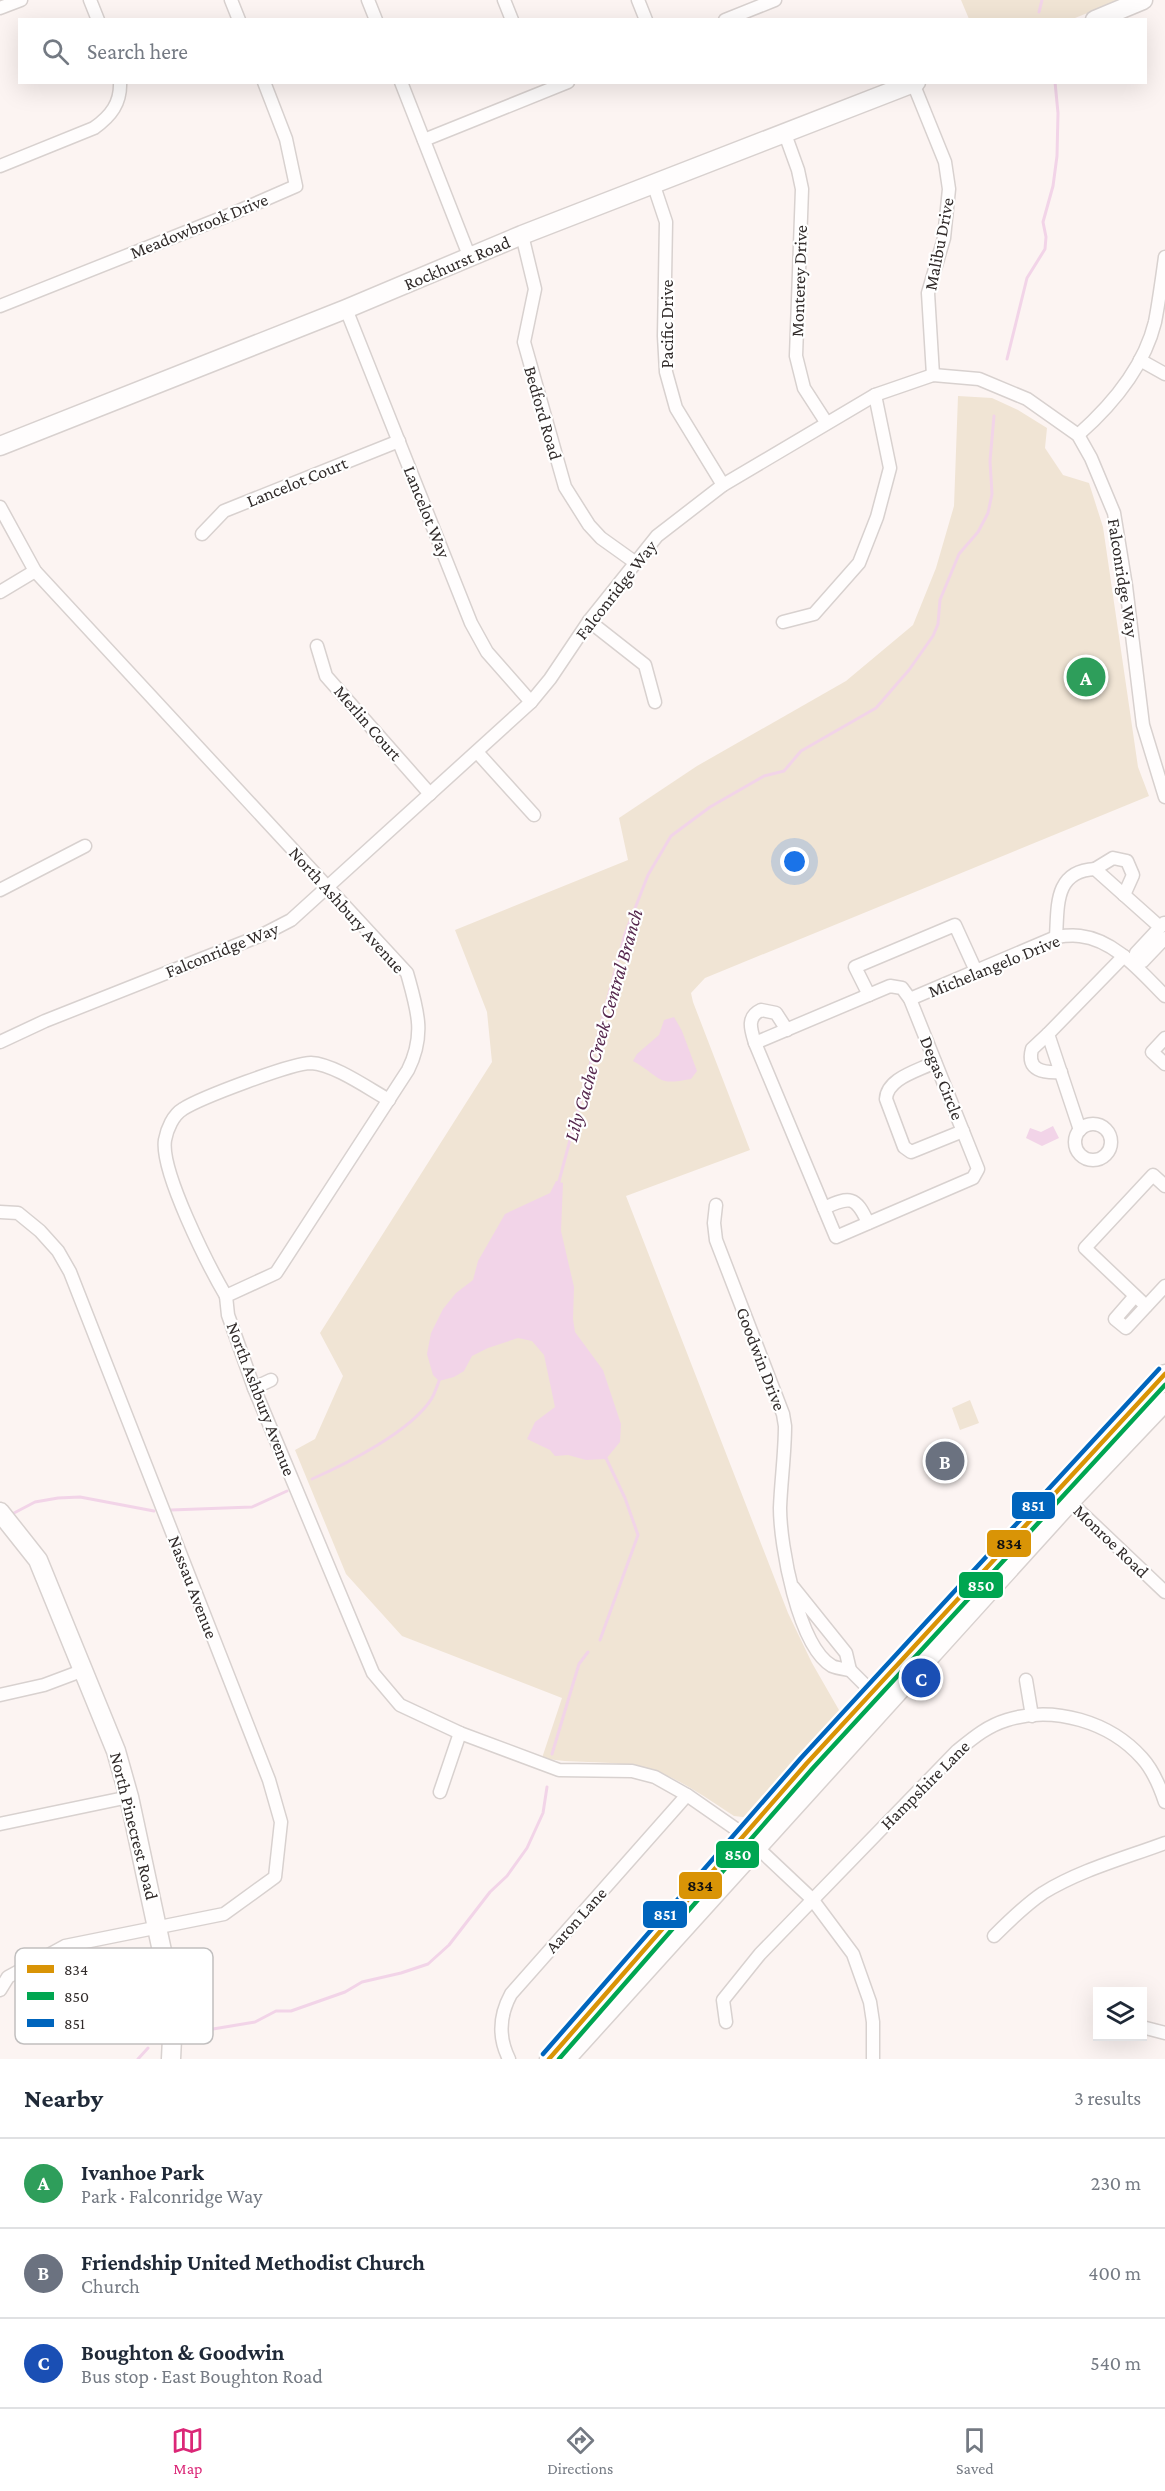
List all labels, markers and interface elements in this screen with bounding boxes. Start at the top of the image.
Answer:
search box [18,18,1147,84]
icon: search [39,35,72,68]
text: Search here [87,39,188,64]
street label: Meadowbrook Drive [127,189,271,263]
street label: Malibu Drive [920,196,958,292]
street label: Monterey Drive [787,225,811,337]
street label: Rockhurst Road [401,232,513,294]
street label: Pacific Drive [657,279,677,368]
street label: Bedford Road [520,364,566,463]
street label: Lancelot Court [244,452,351,511]
street label: Lancelot Way [399,463,455,562]
street label: Falconridge Way [1104,517,1142,640]
street label: Falconridge Way [571,536,661,644]
pin: A [1066,654,1106,700]
street label: Merlin Court [330,681,407,765]
street label: North Ashbury Avenue [285,843,409,977]
your location [780,847,809,876]
water label: Lily Cache Creek Central Branch [559,906,648,1144]
street label: Falconridge Way [162,918,282,982]
street label: Michelangelo Drive [925,930,1063,1002]
street label: Degas Circle [916,1033,968,1123]
street label: Goodwin Drive [732,1305,790,1413]
street label: North Ashbury Avenue [222,1319,300,1479]
pin: B [926,1438,964,1484]
line badge: 851 [1011,1491,1056,1520]
text: 851 [1022,1497,1044,1514]
street label: Monroe Road [1069,1500,1153,1582]
line badge: 834 [986,1529,1032,1558]
street label: Nassau Avenue [164,1533,222,1641]
text: 834 [996,1535,1022,1552]
line badge: 850 [958,1571,1004,1599]
text: 850 [968,1577,994,1594]
pin: C [902,1656,940,1700]
street label: Hampshire Lane [876,1736,974,1834]
street label: North Pinecrest Road [106,1750,162,1903]
line badge: 850 [715,1840,760,1869]
text: 850 [725,1846,751,1863]
line badge: 834 [678,1871,723,1900]
text: 834 [687,1877,713,1894]
street label: Aaron Lane [541,1883,611,1957]
line badge: 851 [642,1900,688,1929]
text: 851 [654,1906,676,1923]
legend [15,1948,213,2044]
text: 834 [64,1961,88,1978]
map controls [1093,1987,1147,2041]
button: layers [1093,1987,1147,2041]
text: 850 [64,1988,89,2005]
text: 851 [64,2015,85,2032]
text: Nearby [24,2084,103,2113]
text: 3 results [1074,2087,1141,2109]
text: Ivanhoe Park [81,2160,204,2185]
text: A [38,2172,49,2194]
text: 230 m [1091,2172,1141,2194]
text: Park · Falconridge Way [81,2185,262,2207]
text: Friendship United Methodist Church [81,2250,425,2275]
text: B [38,2262,49,2284]
text: 400 m [1088,2262,1141,2284]
text: Church [81,2275,140,2297]
text: Boughton & Goodwin [81,2340,284,2365]
text: C [37,2352,50,2374]
text: 540 m [1090,2352,1141,2374]
text: Bus stop · East Boughton Road [81,2365,323,2387]
tab: Map [171,2424,204,2477]
tab: Directions [547,2424,613,2477]
tab: Saved [956,2424,994,2477]

